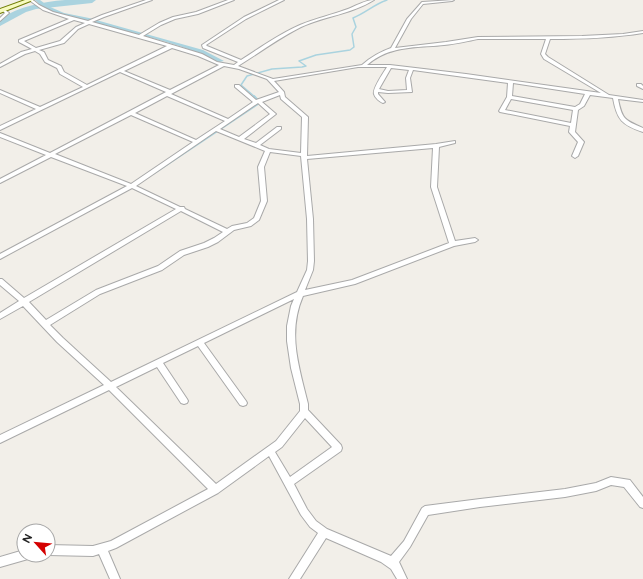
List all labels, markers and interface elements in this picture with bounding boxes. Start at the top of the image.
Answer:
north arrow [16,523,56,563]
text: N [20,532,35,545]

